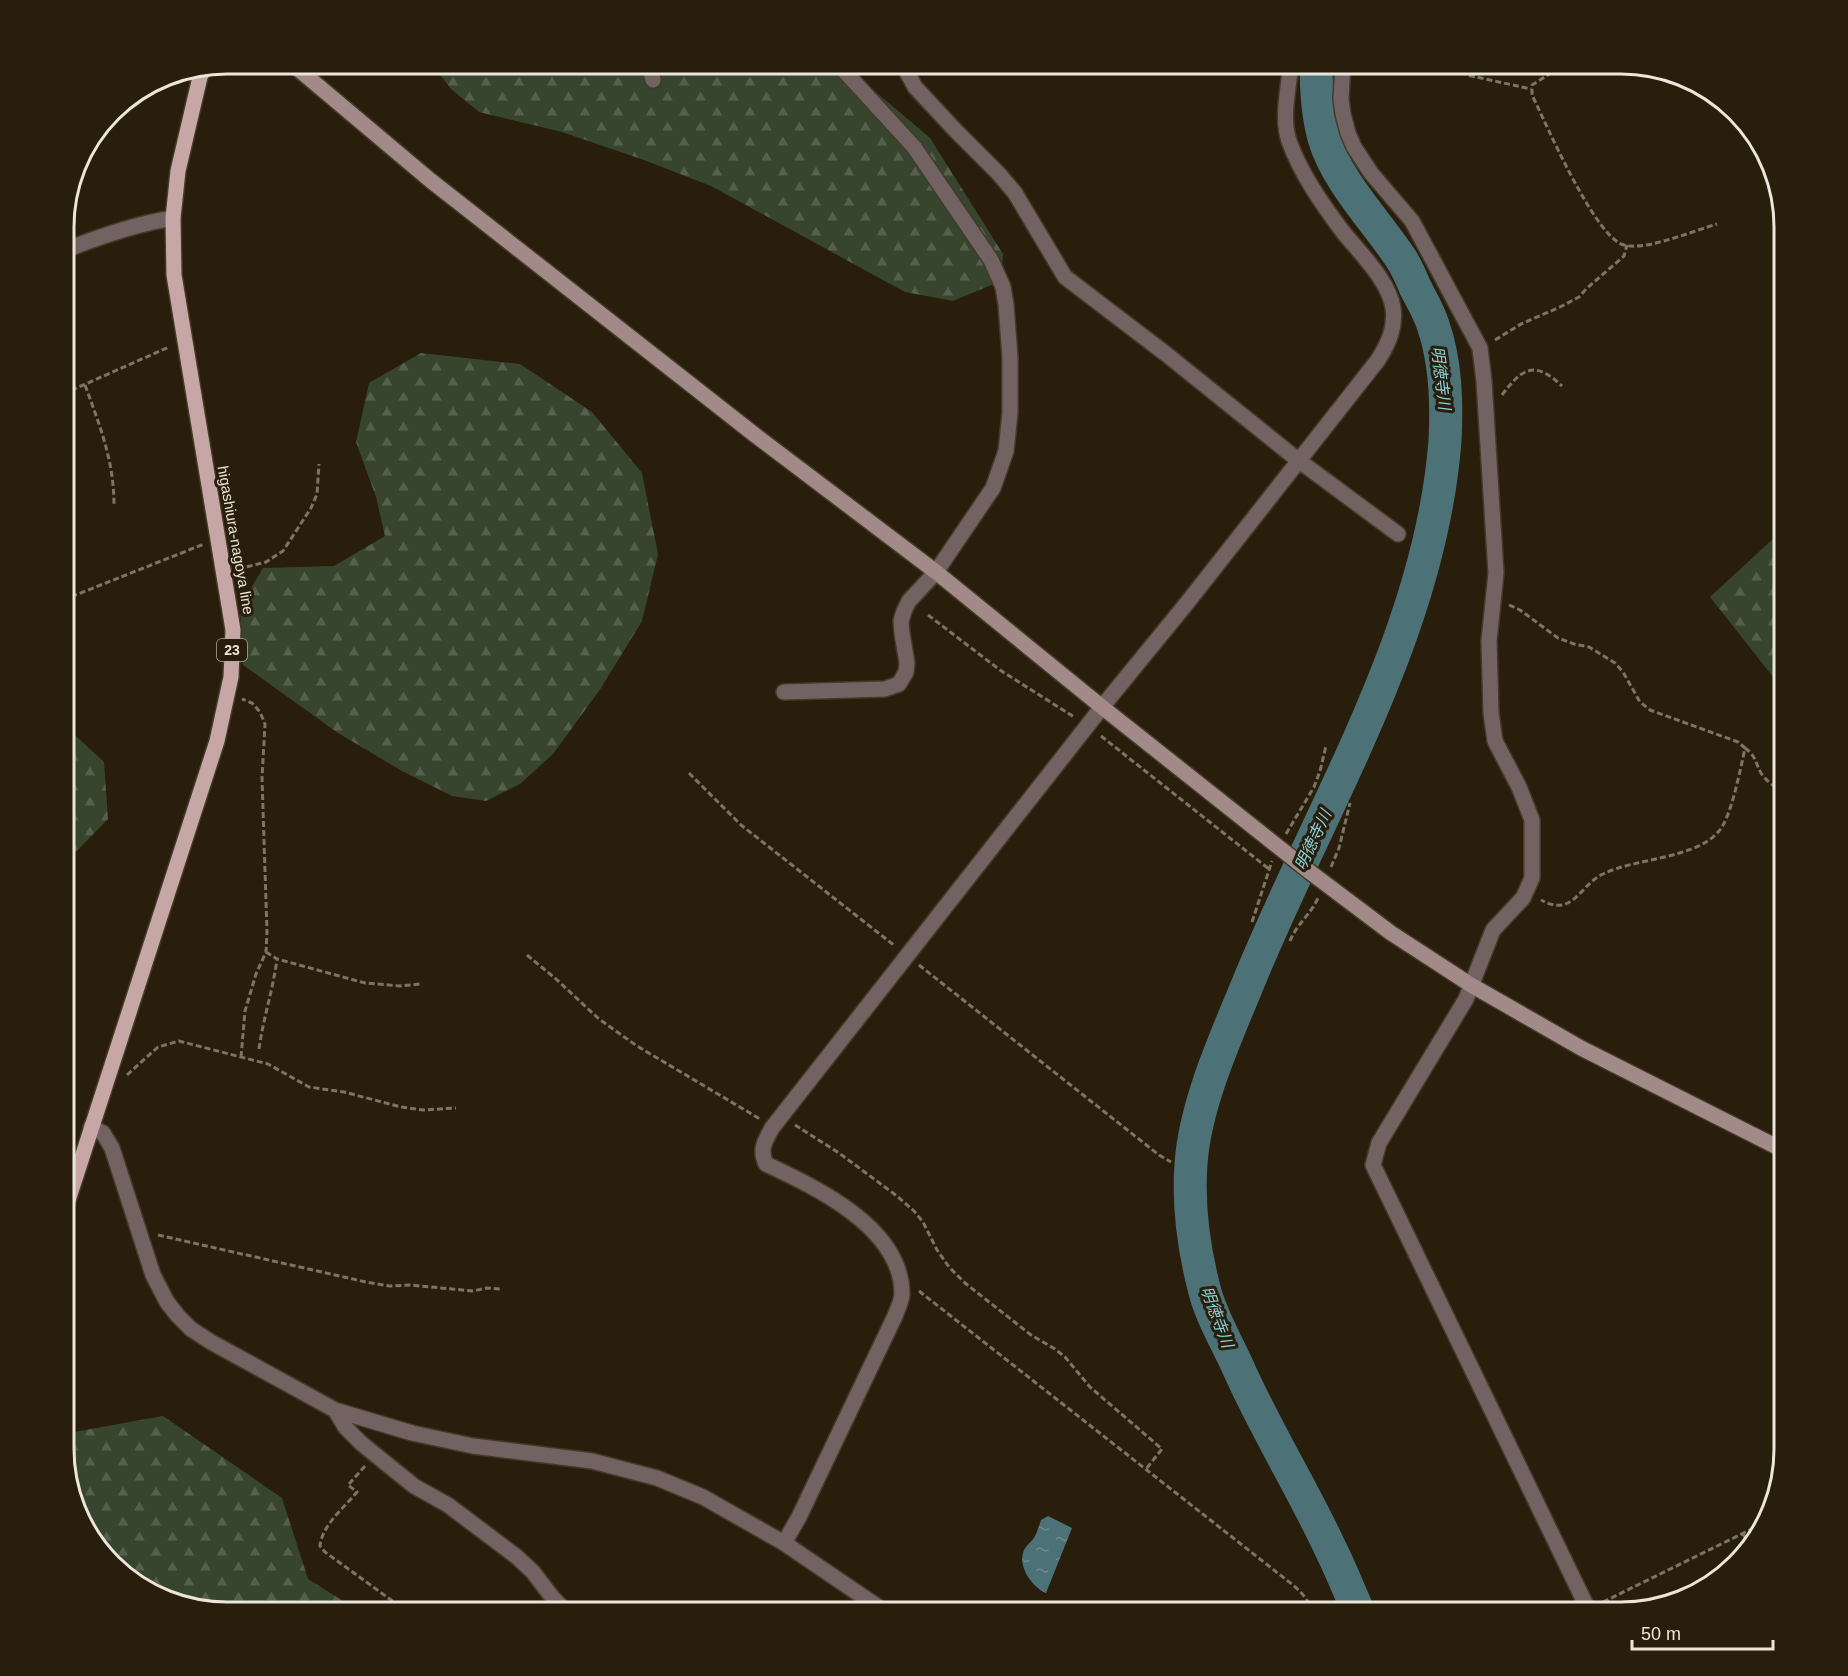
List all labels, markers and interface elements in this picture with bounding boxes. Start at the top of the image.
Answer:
water label: 明徳寺川 [1429,345,1454,413]
street label: higashiura-nagoya line [215,464,257,616]
road number: 23 [217,639,247,661]
water label: 明徳寺川 [1292,806,1335,873]
water label: 明徳寺川 [1198,1284,1237,1352]
scale bar [1632,1613,1773,1651]
text: 50 m [1641,1624,1681,1644]

